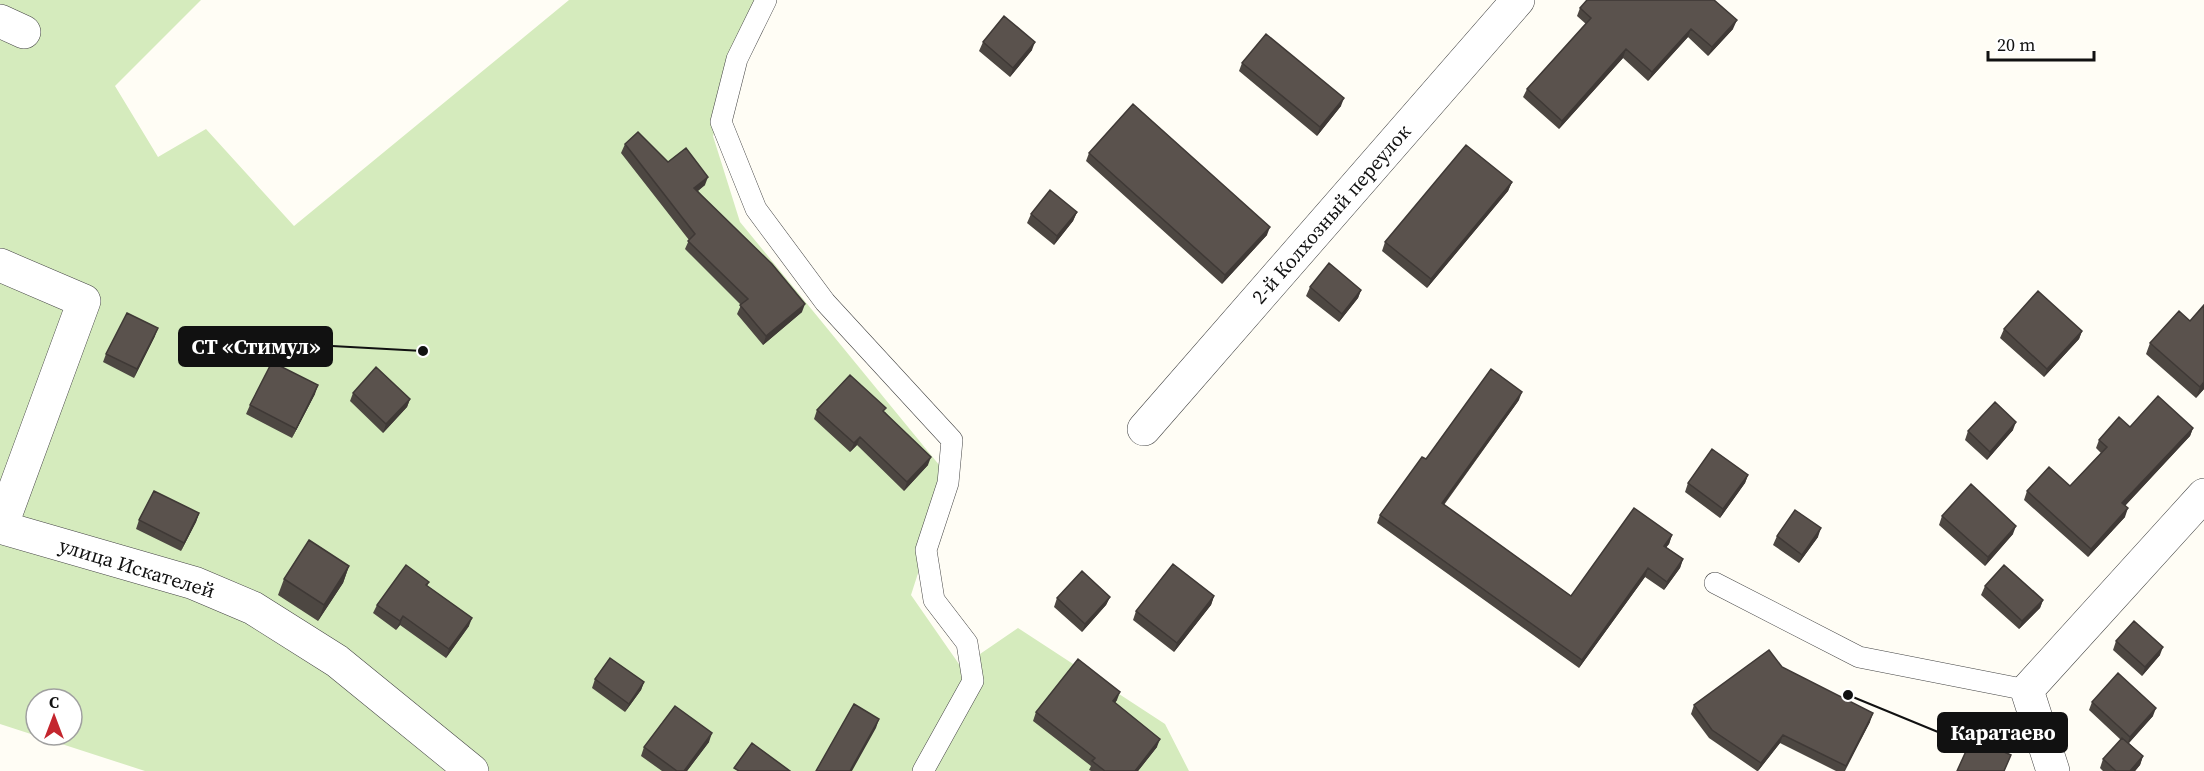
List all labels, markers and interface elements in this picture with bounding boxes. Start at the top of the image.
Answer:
scale bar [1988,24,2094,62]
text: 20 m [1997,32,2035,57]
street label: 2-й Колхозный переулок [1245,118,1417,310]
callout: СТ «Стимул» [179,327,332,366]
text: СТ «Стимул» [192,332,321,361]
street label: улица Искателей [56,531,218,605]
north arrow [24,687,84,747]
text: С [49,691,59,713]
callout: Каратаево [1938,713,2067,752]
text: Каратаево [1950,718,2056,747]

